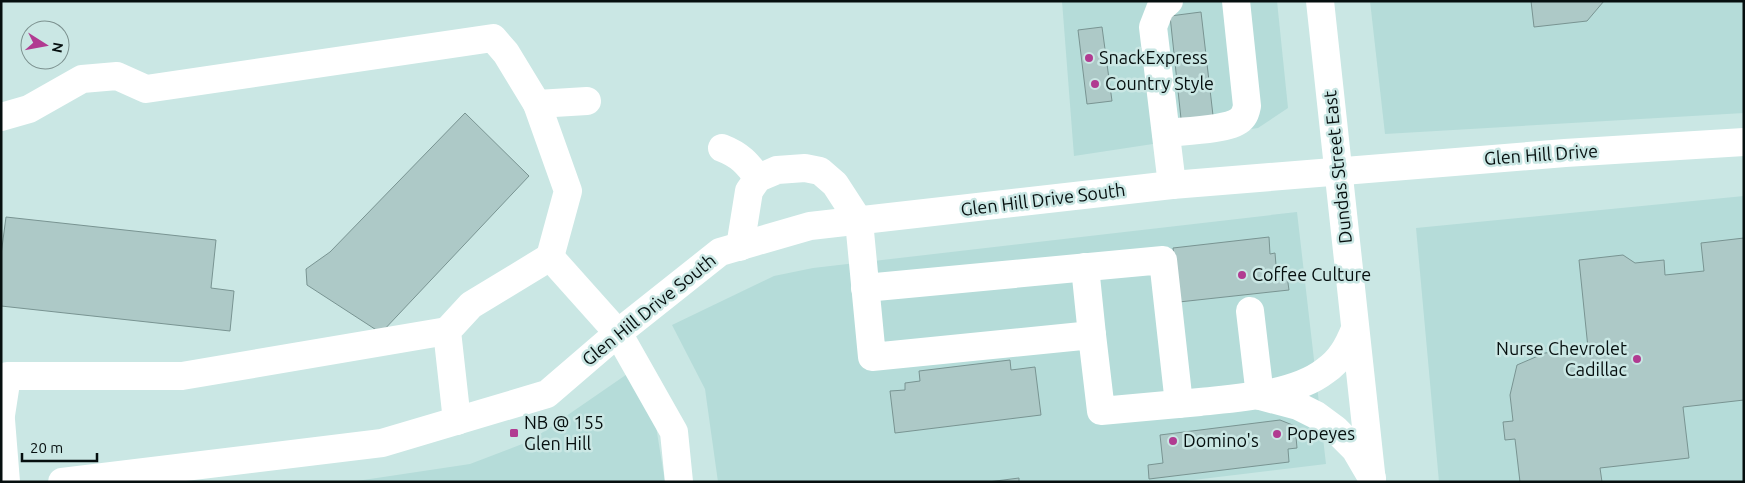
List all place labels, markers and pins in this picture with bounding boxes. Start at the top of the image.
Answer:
place label: SnackExpress [1099,47,1208,67]
marker: SnackExpress [1083,52,1095,64]
place label: Country Style [1105,73,1214,93]
marker: Country Style [1089,78,1101,90]
place label: Coffee Culture [1252,264,1371,284]
marker: Coffee Culture [1236,269,1248,281]
place label: Nurse Chevrolet Cadillac [1496,338,1627,379]
marker: Nurse Chevrolet Cadillac [1631,353,1643,365]
place label: NB @ 155 Glen Hill [524,412,604,453]
place label: Popeyes [1287,423,1355,443]
marker: NB @ 155 Glen Hill [508,427,520,439]
marker: Popeyes [1271,428,1283,440]
place label: Domino's [1183,430,1259,450]
marker: Domino's [1167,435,1179,447]

